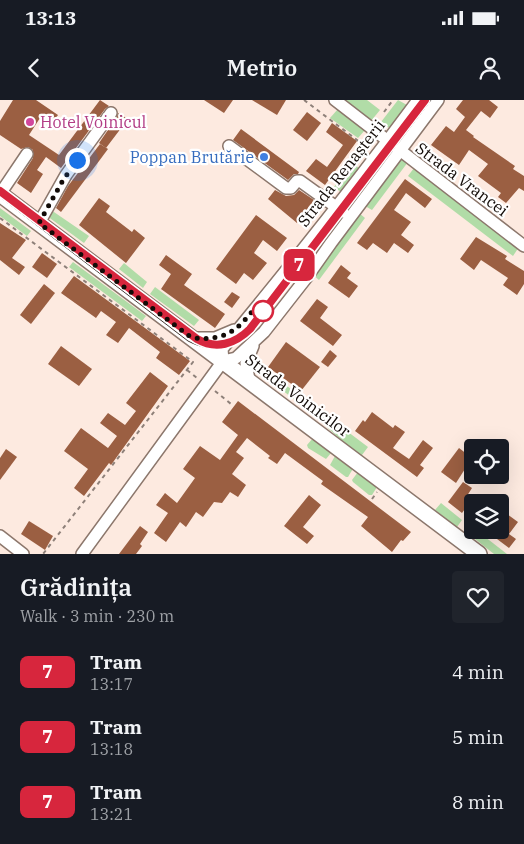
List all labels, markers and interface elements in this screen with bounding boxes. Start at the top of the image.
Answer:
text: 13:13 [25,6,76,30]
text: Metrio [227,53,297,82]
icon: back [20,54,48,82]
icon: person [476,54,504,82]
place label: Hotel Voinicul [40,112,147,132]
marker: Hotel Voinicul [24,116,36,128]
street label: Strada Renașterii [293,116,389,230]
street label: Strada Vrancei [412,138,512,220]
place label: Poppan Brutărie [130,147,254,167]
your location [65,148,90,173]
marker: Poppan Brutărie [258,151,270,163]
line badge: 7 [283,249,315,281]
text: 7 [294,253,304,276]
unlabelled marker [252,300,274,322]
street label: Strada Voinicilor [242,349,354,441]
map controls [464,439,509,539]
button: locate [464,439,509,484]
button: layers [464,494,509,539]
text: Grădinița [20,571,132,603]
button: heart [452,571,504,623]
text: Walk · 3 min · 230 m [20,606,174,626]
text: Tram [90,650,142,674]
text: 7 [42,660,53,683]
text: 4 min [452,660,504,684]
text: 13:17 [90,674,133,694]
text: Tram [90,715,142,739]
text: 7 [42,725,53,748]
text: 5 min [452,725,504,749]
text: 13:18 [90,739,133,759]
text: Tram [90,780,142,804]
text: 7 [42,790,53,813]
text: 8 min [452,790,504,814]
text: 13:21 [90,804,133,824]

